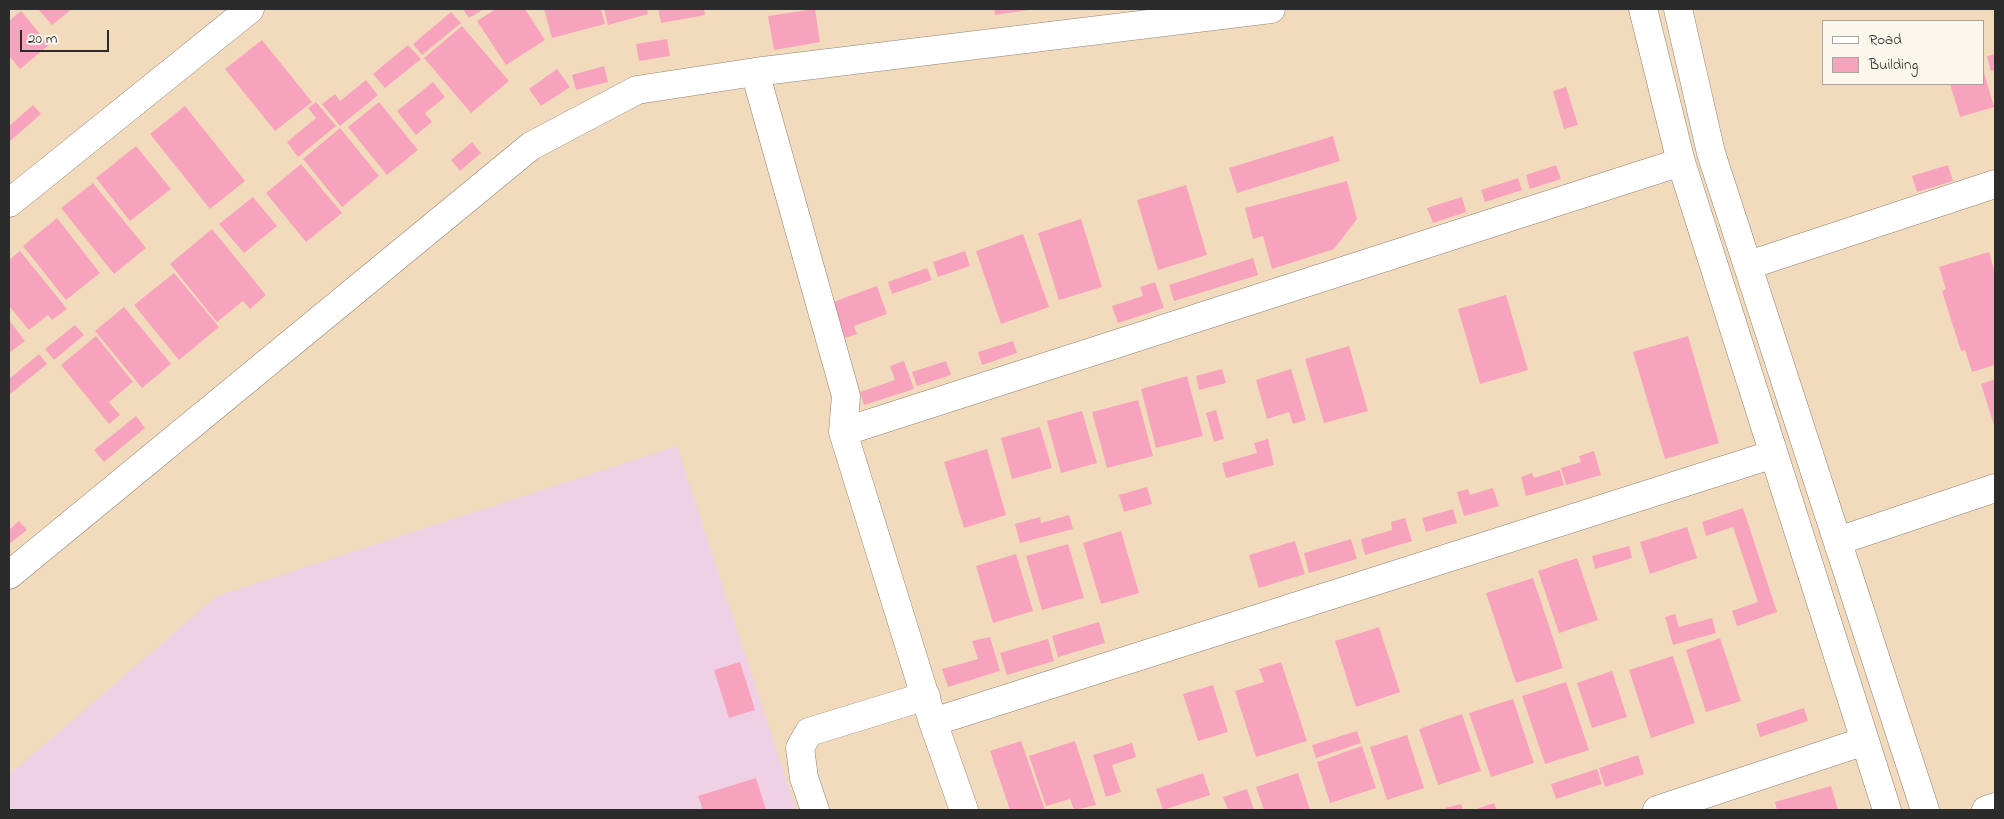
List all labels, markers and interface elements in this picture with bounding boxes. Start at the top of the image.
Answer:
scale bar [22,20,111,52]
legend [1822,20,1984,85]
text: 20 m [28,28,57,50]
text: Road [1869,29,1902,51]
text: Building [1869,54,1918,76]

